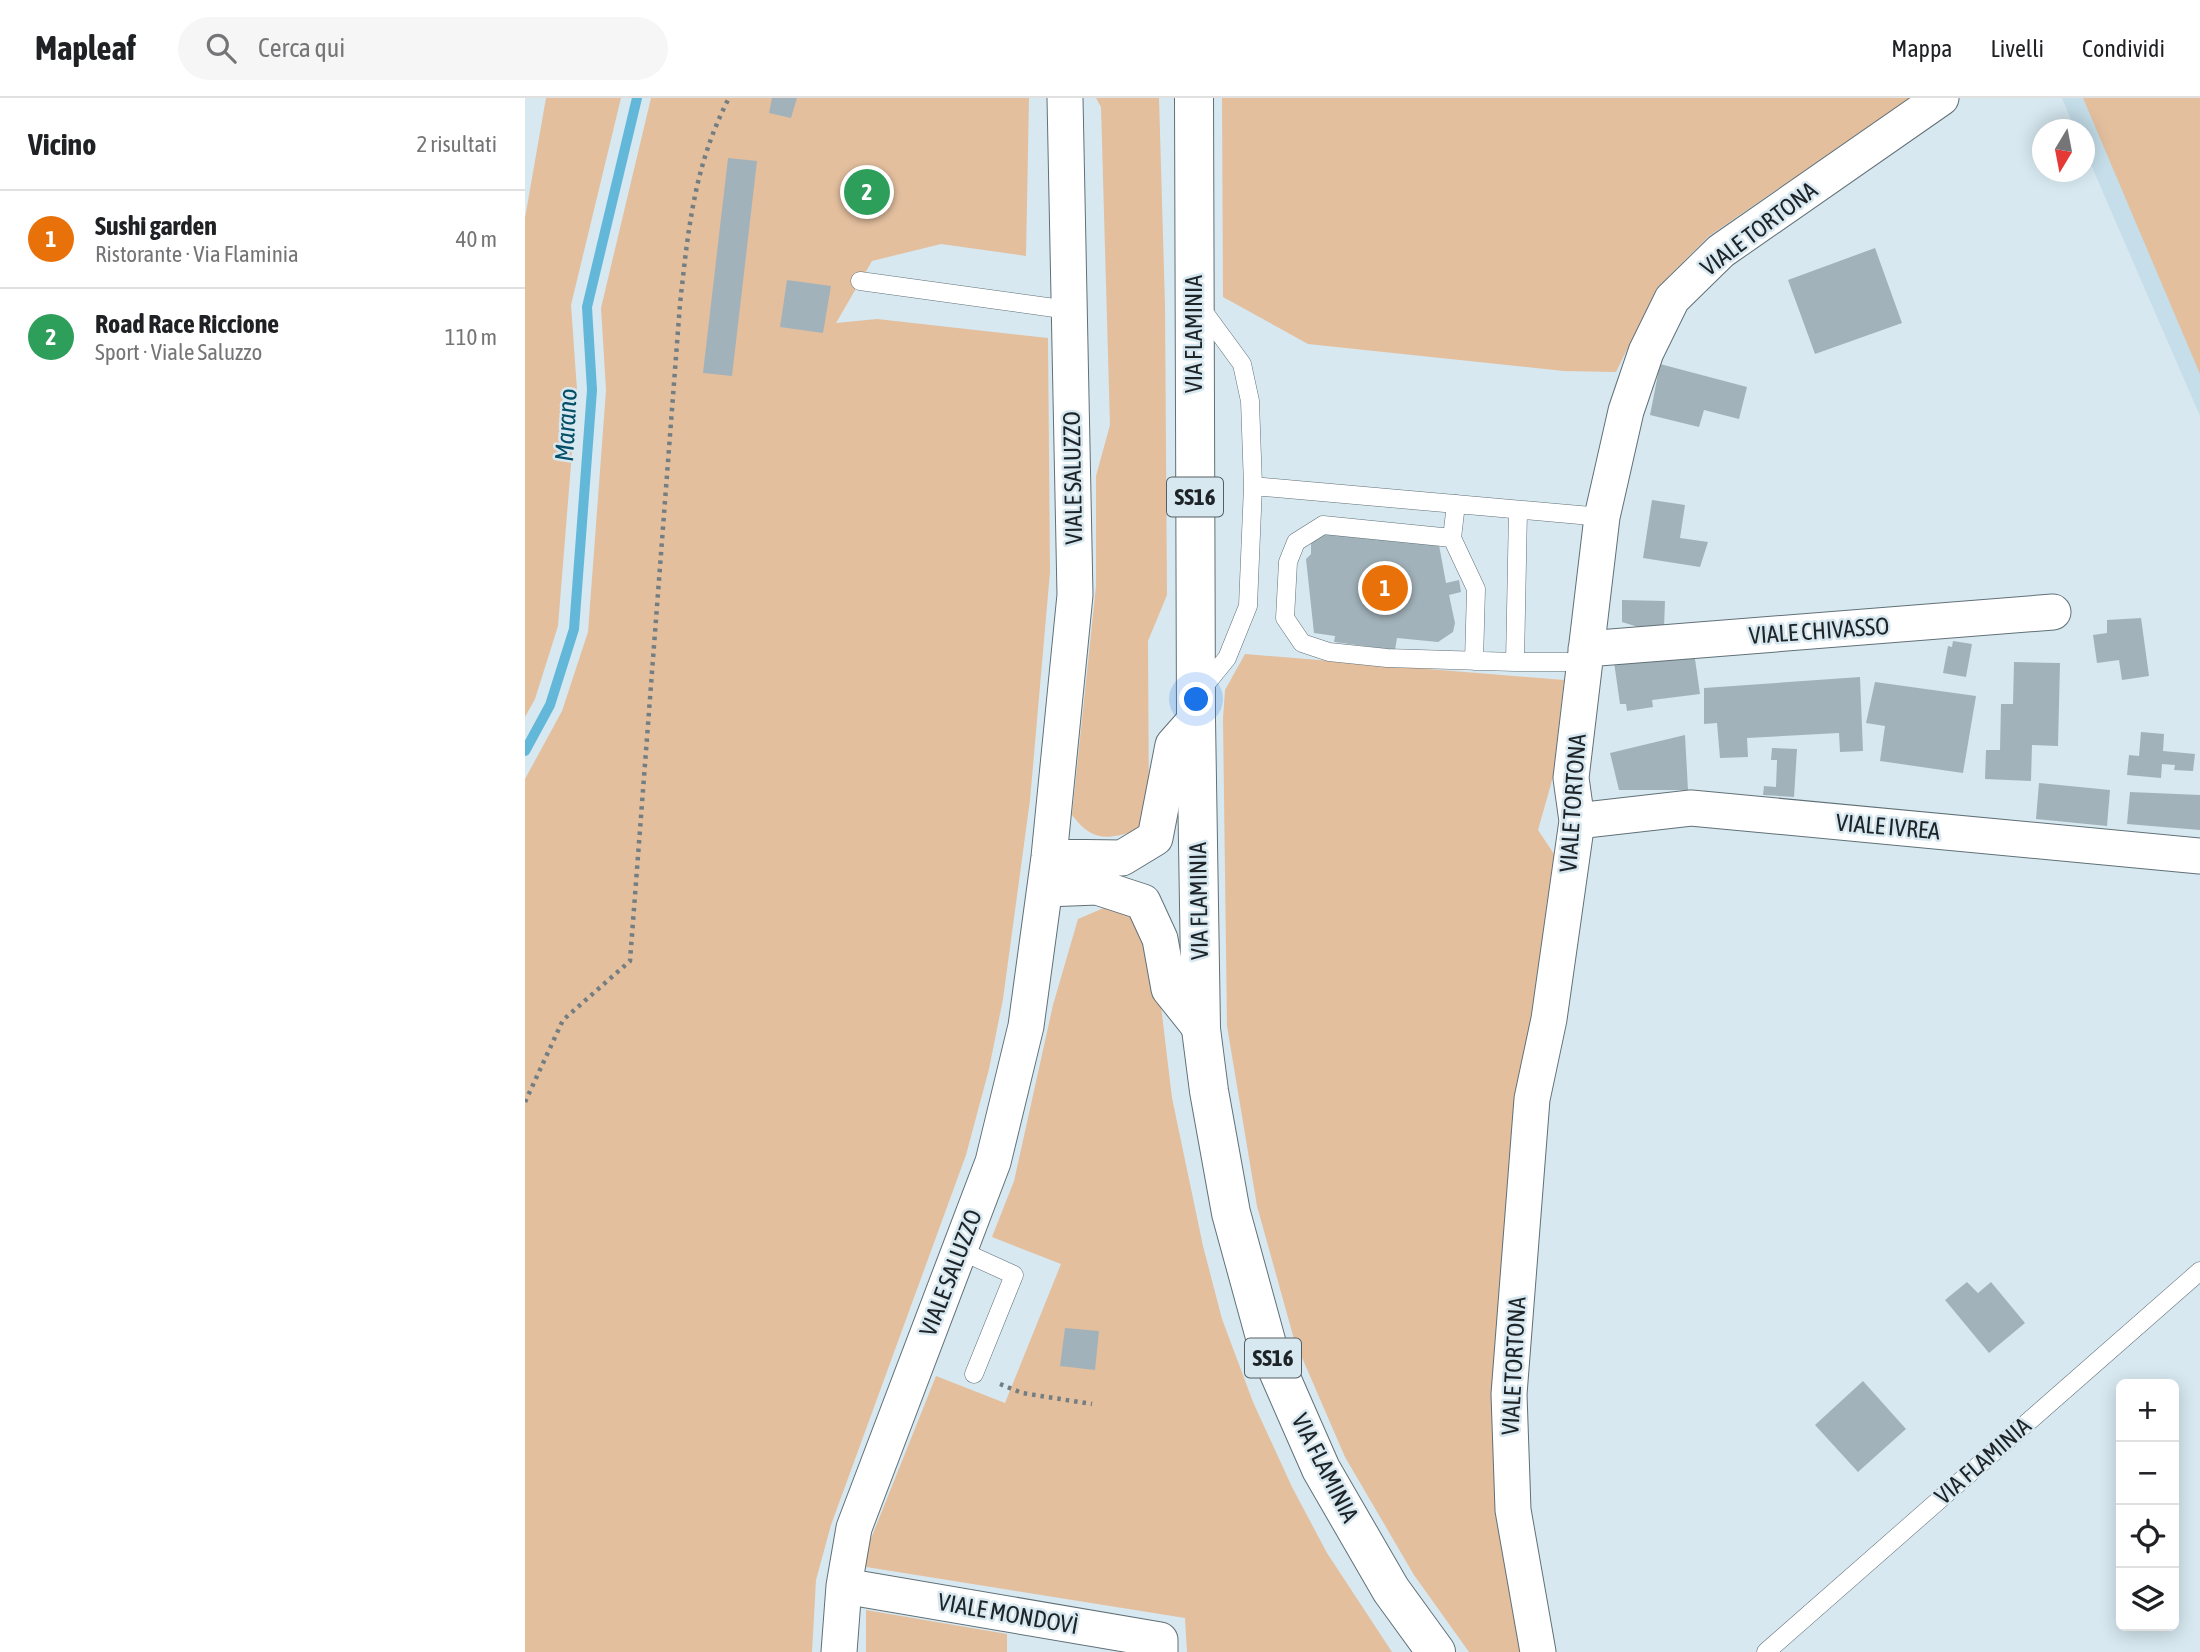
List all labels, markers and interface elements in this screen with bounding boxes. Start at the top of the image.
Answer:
search box [178,17,668,80]
text: Mapleaf [35,29,136,67]
icon: search [202,29,240,67]
text: Cerca qui [258,33,345,63]
text: Mappa [1891,35,1952,62]
text: Livelli [1990,35,2044,62]
text: Condividi [2082,35,2165,62]
north arrow [2032,119,2095,182]
text: Vicino [28,127,96,161]
text: 2 risultati [416,131,497,157]
pin: 2 [844,166,890,218]
street label: VIALE TORTONA [1695,176,1822,281]
text: Sushi garden [95,211,217,241]
text: 1 [46,226,56,252]
text: 40 m [456,226,497,252]
text: Ristorante · Via Flaminia [95,241,299,267]
street label: VIA FLAMINIA [1180,275,1207,393]
text: Road Race Riccione [95,309,279,339]
text: 2 [46,324,56,350]
text: 110 m [445,324,497,350]
text: Sport · Viale Saluzzo [95,339,262,365]
water label: Marano [549,388,583,462]
street label: VIALE SALUZZO [1058,411,1087,545]
road number: SS16 [1167,478,1223,516]
pin: 1 [1362,562,1408,614]
street label: VIALE CHIVASSO [1748,612,1890,649]
your location [1179,682,1213,716]
street label: VIALE TORTONA [1554,733,1591,873]
street label: VIALE IVREA [1835,809,1941,845]
street label: VIA FLAMINIA [1184,842,1213,960]
street label: VIALE SALUZZO [914,1206,987,1340]
street label: VIALE TORTONA [1496,1296,1531,1436]
road number: SS16 [1245,1338,1301,1378]
map controls [2116,1379,2179,1631]
button: + [2116,1379,2179,1442]
street label: VIA FLAMINIA [1287,1409,1364,1527]
street label: VIA FLAMINIA [1929,1412,2036,1509]
button: − [2116,1442,2179,1505]
button: locate [2116,1505,2179,1568]
button: layers [2116,1568,2179,1631]
street label: VIALE MONDOVÌ [936,1588,1080,1639]

